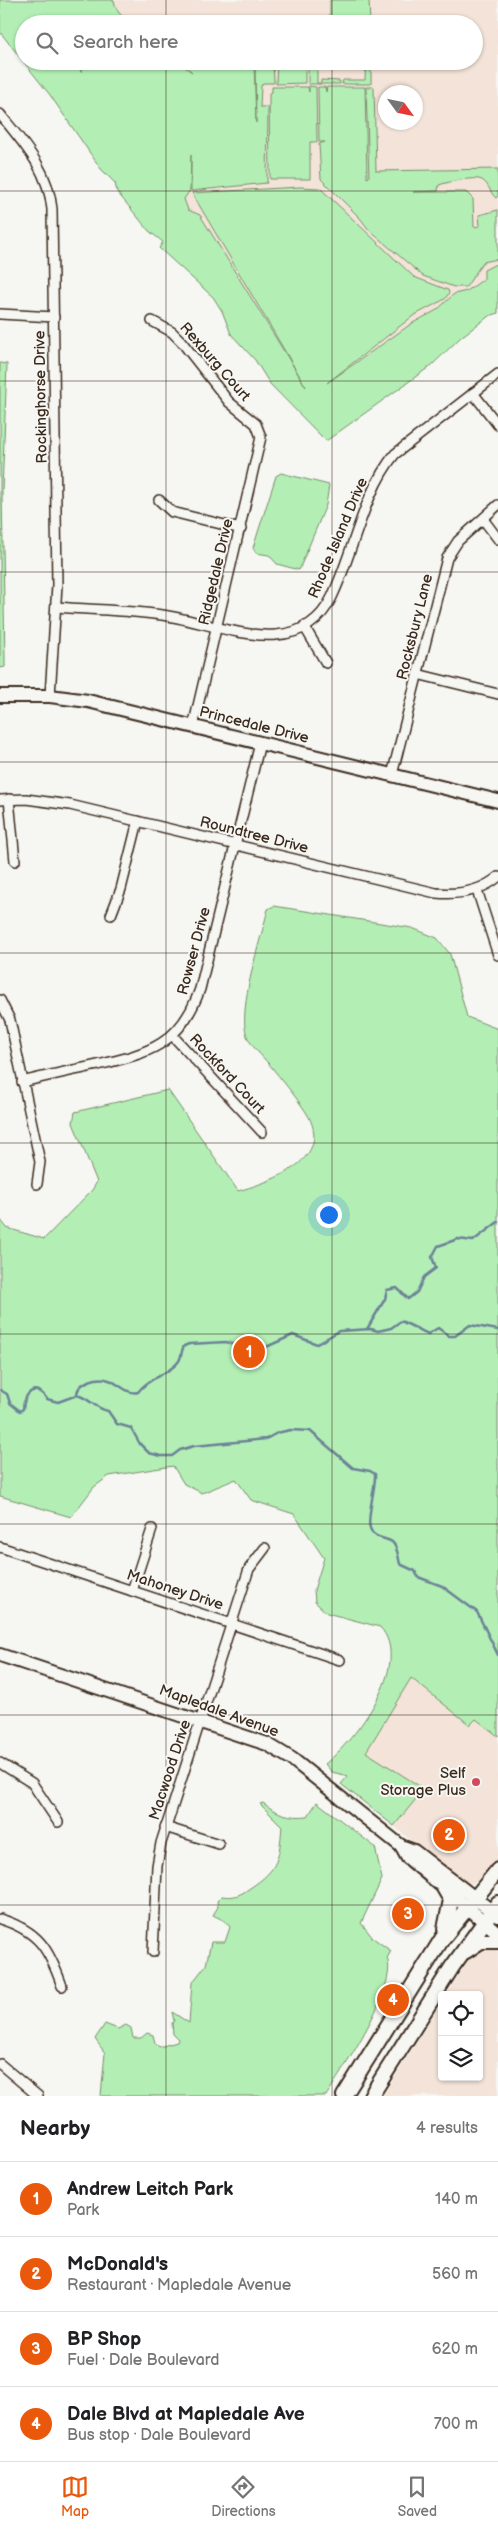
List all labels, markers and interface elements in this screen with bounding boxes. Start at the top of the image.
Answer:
search box [15,15,483,70]
icon: search [33,29,61,57]
text: Search here [73,31,178,54]
north arrow [378,85,423,130]
street label: Rexburg Court [176,319,255,406]
street label: Rockinghorse Drive [30,330,52,464]
street label: Rhode Island Drive [304,475,372,601]
street label: Ridgedale Drive [194,517,238,627]
street label: Rocksbury Lane [393,572,437,682]
street label: Princedale Drive [197,702,311,748]
street label: Roundtree Drive [198,812,310,858]
street label: Rowser Drive [173,905,215,997]
street label: Rockford Court [185,1030,269,1118]
your location [316,1202,342,1228]
pin: 1 [233,1333,265,1371]
street label: Mahoney Drive [124,1565,226,1615]
street label: Mapledale Avenue [157,1681,281,1741]
street label: Macwood Drive [145,1717,195,1823]
place label: Self Storage Plus [380,1764,467,1800]
marker: Self Storage Plus [470,1776,482,1788]
pin: 2 [433,1816,465,1854]
pin: 3 [392,1895,424,1933]
pin: 4 [377,1981,409,2019]
map controls [438,1991,483,2081]
button: locate [438,1991,483,2036]
button: layers [438,2036,483,2081]
text: Nearby [20,2116,90,2141]
text: 4 results [416,2119,478,2138]
text: Andrew Leitch Park [67,2178,233,2201]
text: 1 [33,2190,39,2209]
text: 140 m [435,2190,478,2209]
text: Park [67,2201,99,2220]
text: McDonald's [67,2253,168,2276]
text: 2 [31,2265,41,2284]
text: 560 m [432,2265,478,2284]
text: Restaurant · Mapledale Avenue [67,2276,291,2295]
text: BP Shop [67,2328,141,2351]
text: 3 [31,2340,41,2359]
text: 620 m [432,2340,478,2359]
text: Fuel · Dale Boulevard [67,2351,219,2370]
text: Dale Blvd at Mapledale Ave [67,2403,305,2426]
text: 4 [31,2415,41,2434]
text: 700 m [434,2415,478,2434]
text: Bus stop · Dale Boulevard [67,2426,251,2445]
tab: Map [61,2473,89,2520]
tab: Directions [211,2473,276,2520]
tab: Saved [398,2473,437,2520]

